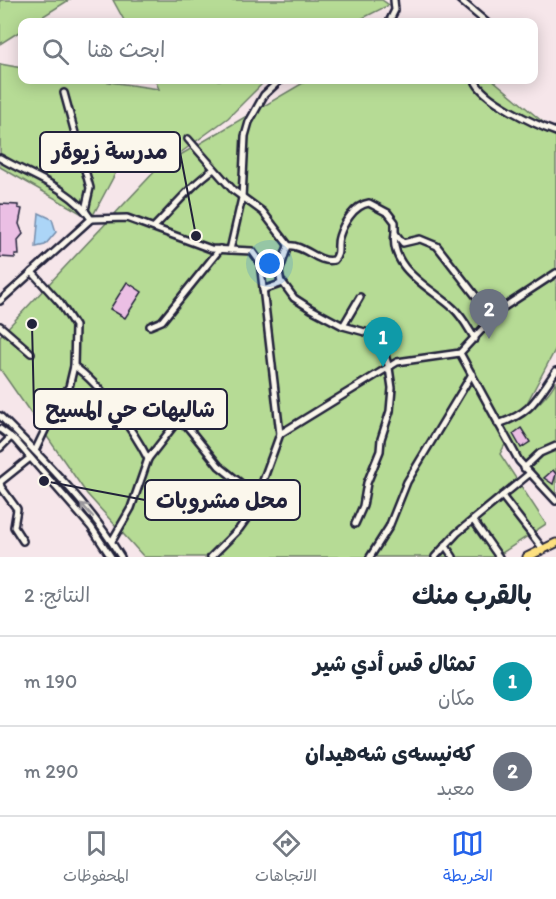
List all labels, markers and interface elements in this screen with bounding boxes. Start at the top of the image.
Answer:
search box [18,18,538,84]
icon: search [39,35,72,68]
text: ابحث هنا [87,36,166,63]
callout: مدرسة زيوةر [40,132,180,172]
text: مدرسة زيوةر [50,138,168,165]
your location [255,249,284,278]
pin: 2 [470,290,508,339]
pin: 1 [364,318,403,367]
callout: شاليهات حي المسيح [34,389,227,429]
text: شاليهات حي المسيح [45,396,215,429]
callout: محل مشروبات [145,480,300,520]
text: محل مشروبات [156,487,288,514]
one-way arrow [80,502,94,517]
text: بالقرب منك [412,579,532,611]
text: النتائج: 2 [24,583,90,607]
text: تمثال قس أدي شير [313,650,475,677]
text: 190 m [24,669,77,693]
text: 1 [508,669,517,693]
text: مكان [438,686,475,710]
text: کەنیسەی شەهیدان [305,740,475,767]
text: 290 m [24,759,79,783]
text: 2 [507,759,518,783]
text: معبد [437,776,475,800]
tab: المحفوظات [63,827,129,890]
tab: الاتجاهات [255,827,317,890]
tab: الخريطة [443,827,493,890]

